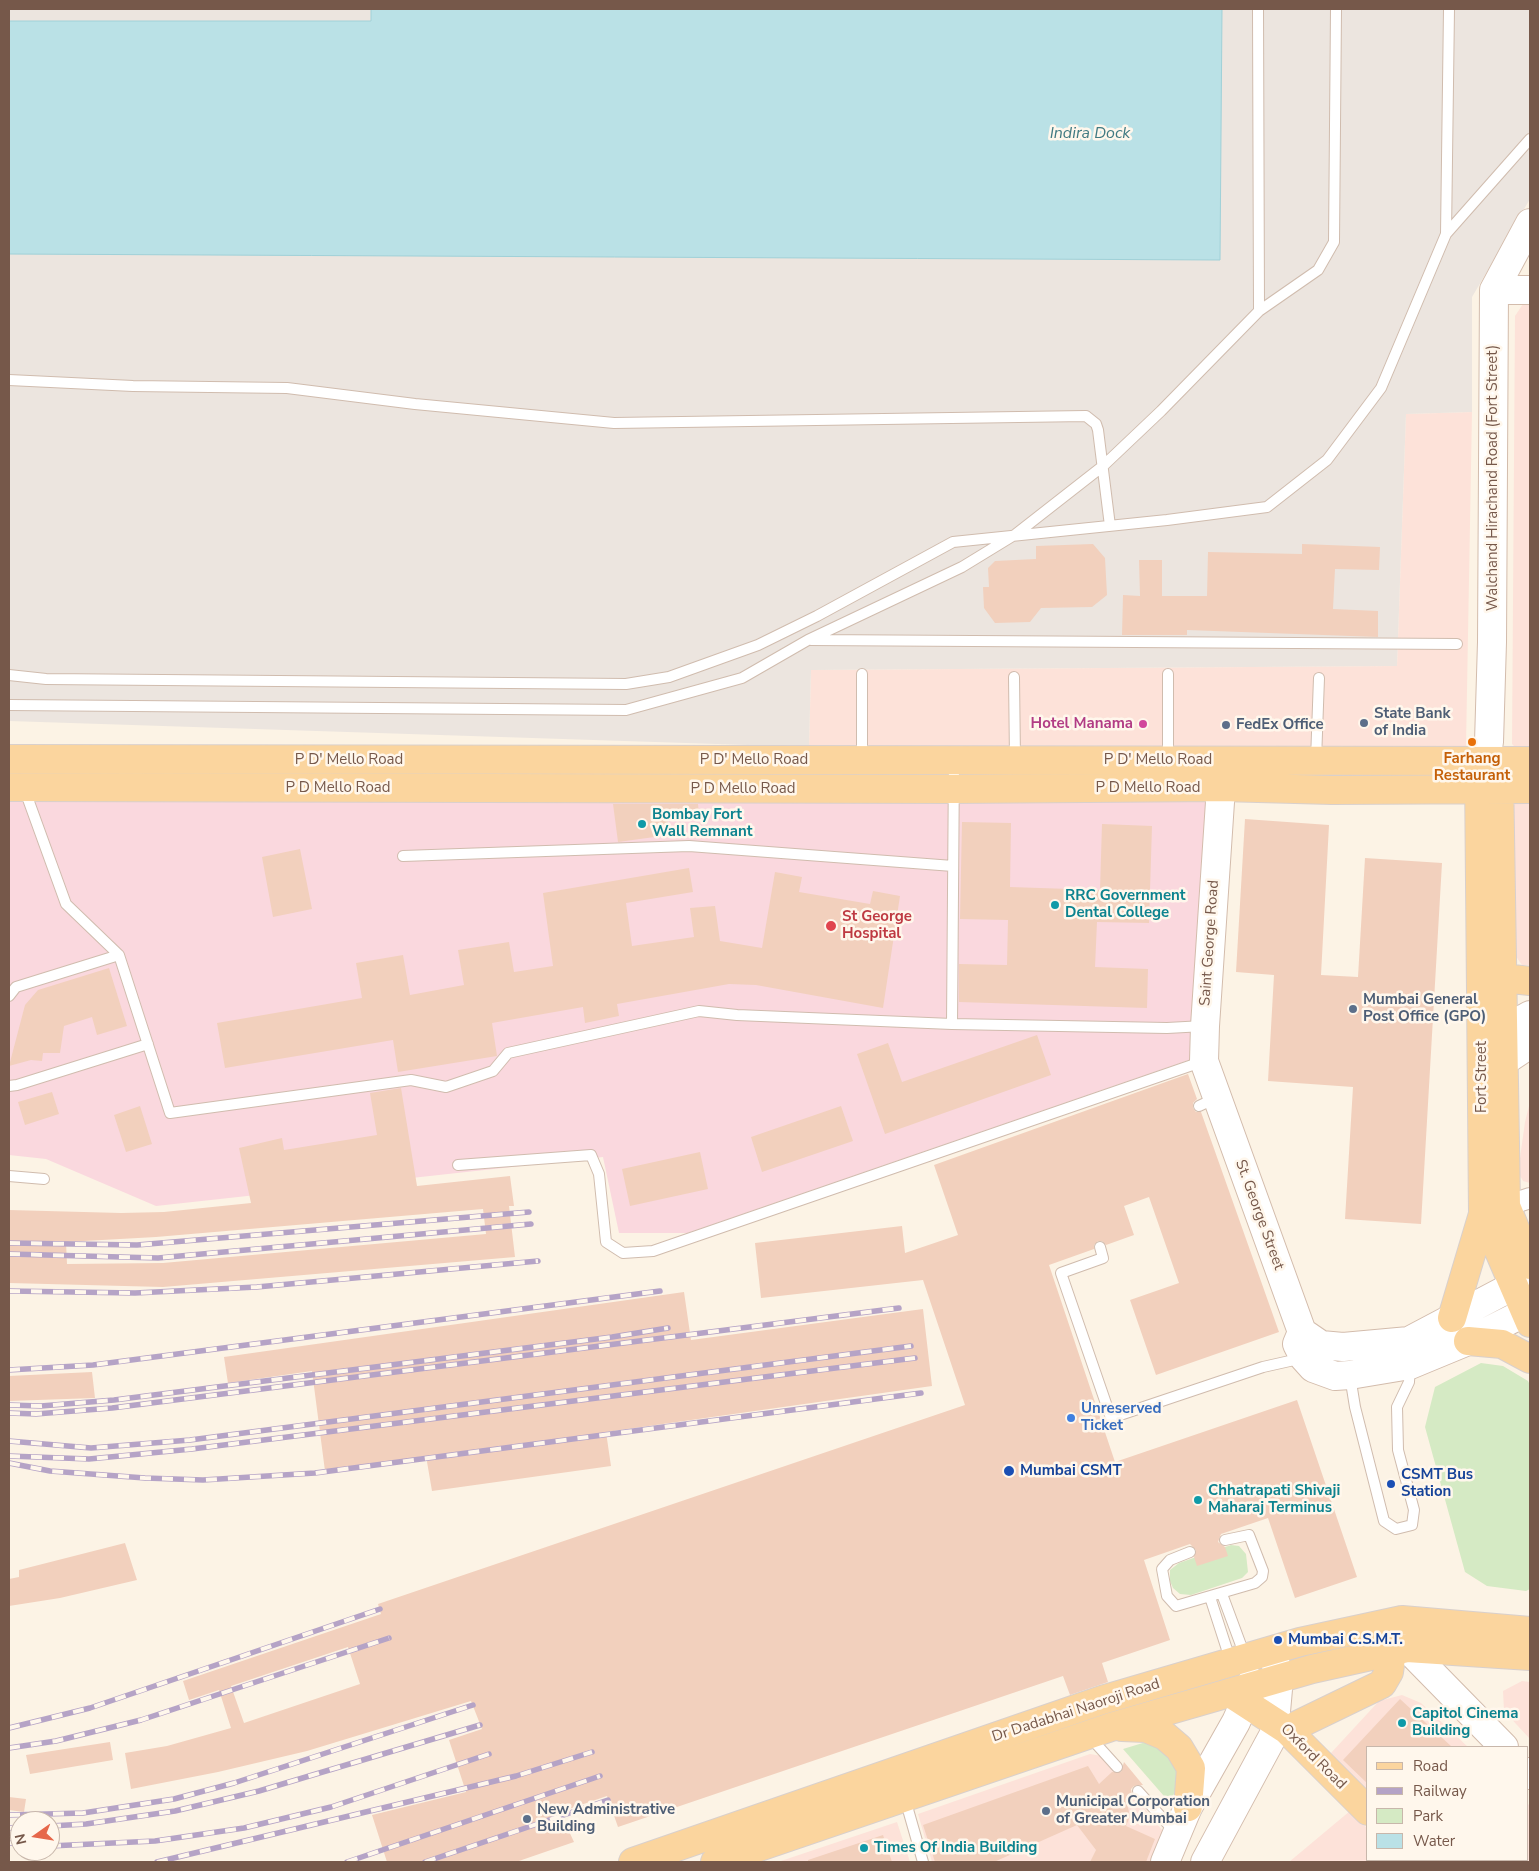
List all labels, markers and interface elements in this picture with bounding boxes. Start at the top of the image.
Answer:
water label: Indira Dock [1050,124,1130,144]
street label: Walchand Hirachand Road (Fort Street) [1484,345,1502,611]
place label: State Bank of India [1374,705,1451,740]
place label: Hotel Manama [1031,715,1133,733]
place label: FedEx Office [1236,716,1324,734]
marker: State Bank of India [1358,717,1370,729]
marker: Hotel Manama [1137,718,1149,730]
marker: FedEx Office [1220,719,1232,731]
marker: Farhang Restaurant [1466,736,1478,748]
place label: Farhang Restaurant [1434,750,1510,785]
street label: P D' Mello Road [295,751,403,769]
street label: P D' Mello Road [700,751,808,769]
street label: P D' Mello Road [1104,751,1212,769]
street label: P D Mello Road [285,779,391,797]
street label: P D Mello Road [1095,779,1201,797]
street label: P D Mello Road [690,780,796,798]
place label: Bombay Fort Wall Remnant [652,806,753,841]
marker: Bombay Fort Wall Remnant [636,818,648,830]
street label: Saint George Road [1197,879,1223,1007]
place label: RRC Government Dental College [1065,887,1186,922]
marker: RRC Government Dental College [1049,899,1061,911]
place label: St George Hospital [842,908,912,943]
marker: St George Hospital [824,919,838,933]
place label: Mumbai General Post Office (GPO) [1363,991,1486,1026]
marker: Mumbai General Post Office (GPO) [1347,1003,1359,1015]
street label: Fort Street [1473,1041,1491,1113]
street label: St. George Street [1231,1157,1287,1273]
place label: Unreserved Ticket [1081,1400,1161,1435]
marker: Unreserved Ticket [1065,1412,1077,1424]
place label: Mumbai CSMT [1020,1462,1122,1480]
marker: Mumbai CSMT [1002,1464,1016,1478]
place label: CSMT Bus Station [1401,1466,1473,1501]
marker: CSMT Bus Station [1385,1478,1397,1490]
place label: Chhatrapati Shivaji Maharaj Terminus [1208,1482,1340,1517]
marker: Chhatrapati Shivaji Maharaj Terminus [1192,1494,1204,1506]
place label: Mumbai C.S.M.T. [1288,1631,1403,1649]
marker: Mumbai C.S.M.T. [1272,1634,1284,1646]
street label: Dr Dadabhai Naoroji Road [990,1675,1162,1747]
place label: Capitol Cinema Building [1412,1705,1518,1740]
marker: Capitol Cinema Building [1396,1717,1408,1729]
street label: Oxford Road [1276,1720,1350,1794]
legend [1366,1746,1529,1861]
text: Road [1413,1756,1448,1776]
text: Railway [1413,1781,1467,1801]
place label: Municipal Corporation of Greater Mumbai [1056,1793,1210,1828]
place label: New Administrative Building [537,1801,675,1836]
marker: Municipal Corporation of Greater Mumbai [1040,1805,1052,1817]
text: Park [1413,1806,1443,1826]
north arrow [10,1811,60,1861]
marker: New Administrative Building [521,1813,533,1825]
text: Water [1413,1831,1455,1851]
text: N [10,1832,31,1847]
place label: Times Of India Building [874,1839,1037,1857]
marker: Times Of India Building [858,1842,870,1854]

